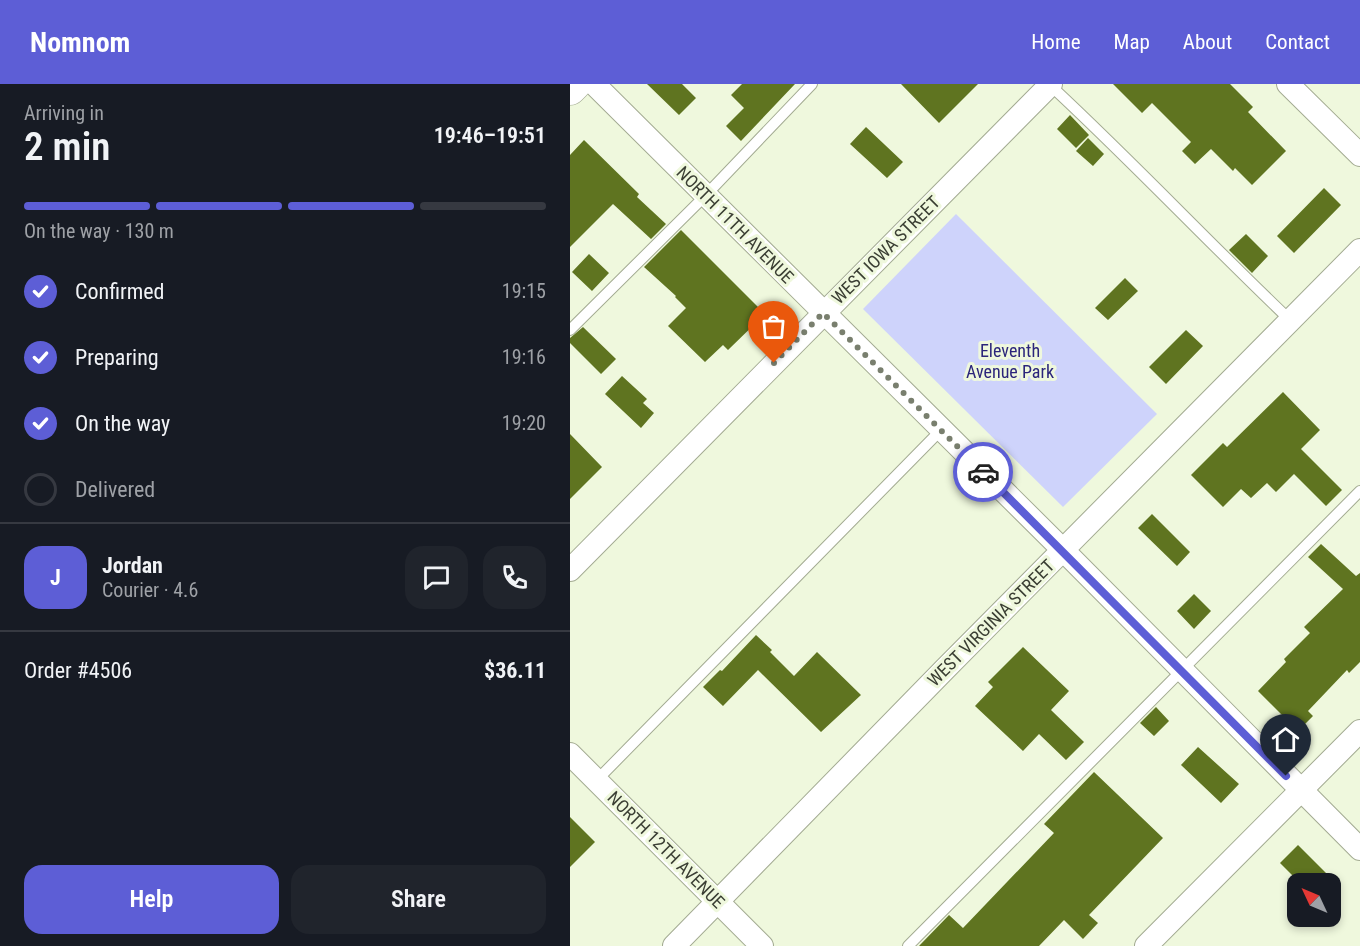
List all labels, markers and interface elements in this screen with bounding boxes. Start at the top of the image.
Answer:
text: Nomnom [30,26,130,59]
text: Home [1031,30,1081,54]
text: Map [1114,30,1150,54]
text: About [1183,30,1232,54]
text: Contact [1265,30,1330,54]
text: Arriving in [24,101,104,125]
text: 19:46–19:51 [434,123,546,148]
text: 2 min [24,124,110,170]
street label: NORTH 11TH AVENUE [672,162,798,288]
street label: WEST IOWA STREET [827,191,944,308]
text: On the way · 130 m [24,219,174,243]
icon: check [24,275,57,308]
text: Confirmed [75,279,164,304]
text: 19:15 [502,279,546,303]
pin [748,301,799,363]
icon: bag [757,310,790,343]
park label: Eleventh Avenue Park [966,340,1054,382]
icon: check [24,341,57,374]
text: Preparing [75,345,159,370]
text: 19:16 [502,345,546,369]
icon: check [24,407,57,440]
text: On the way [75,411,170,436]
text: 19:20 [502,411,546,435]
courier [953,442,1013,502]
icon: car [967,456,1000,489]
text: Delivered [75,477,155,502]
button: chat [405,546,468,609]
button: phone [483,546,546,609]
text: Jordan [102,553,163,578]
street label: WEST VIRGINIA STREET [923,555,1058,690]
text: J [50,565,61,590]
text: Courier · 4.6 [102,578,198,602]
text: Order #4506 [24,658,132,683]
text: $36.11 [484,658,546,683]
pin [1260,714,1311,776]
icon: home [1269,723,1302,756]
street label: NORTH 12TH AVENUE [603,787,729,913]
button: Help [24,865,279,934]
button: Share [291,865,546,934]
north arrow [1287,873,1341,927]
map controls [1287,873,1341,927]

